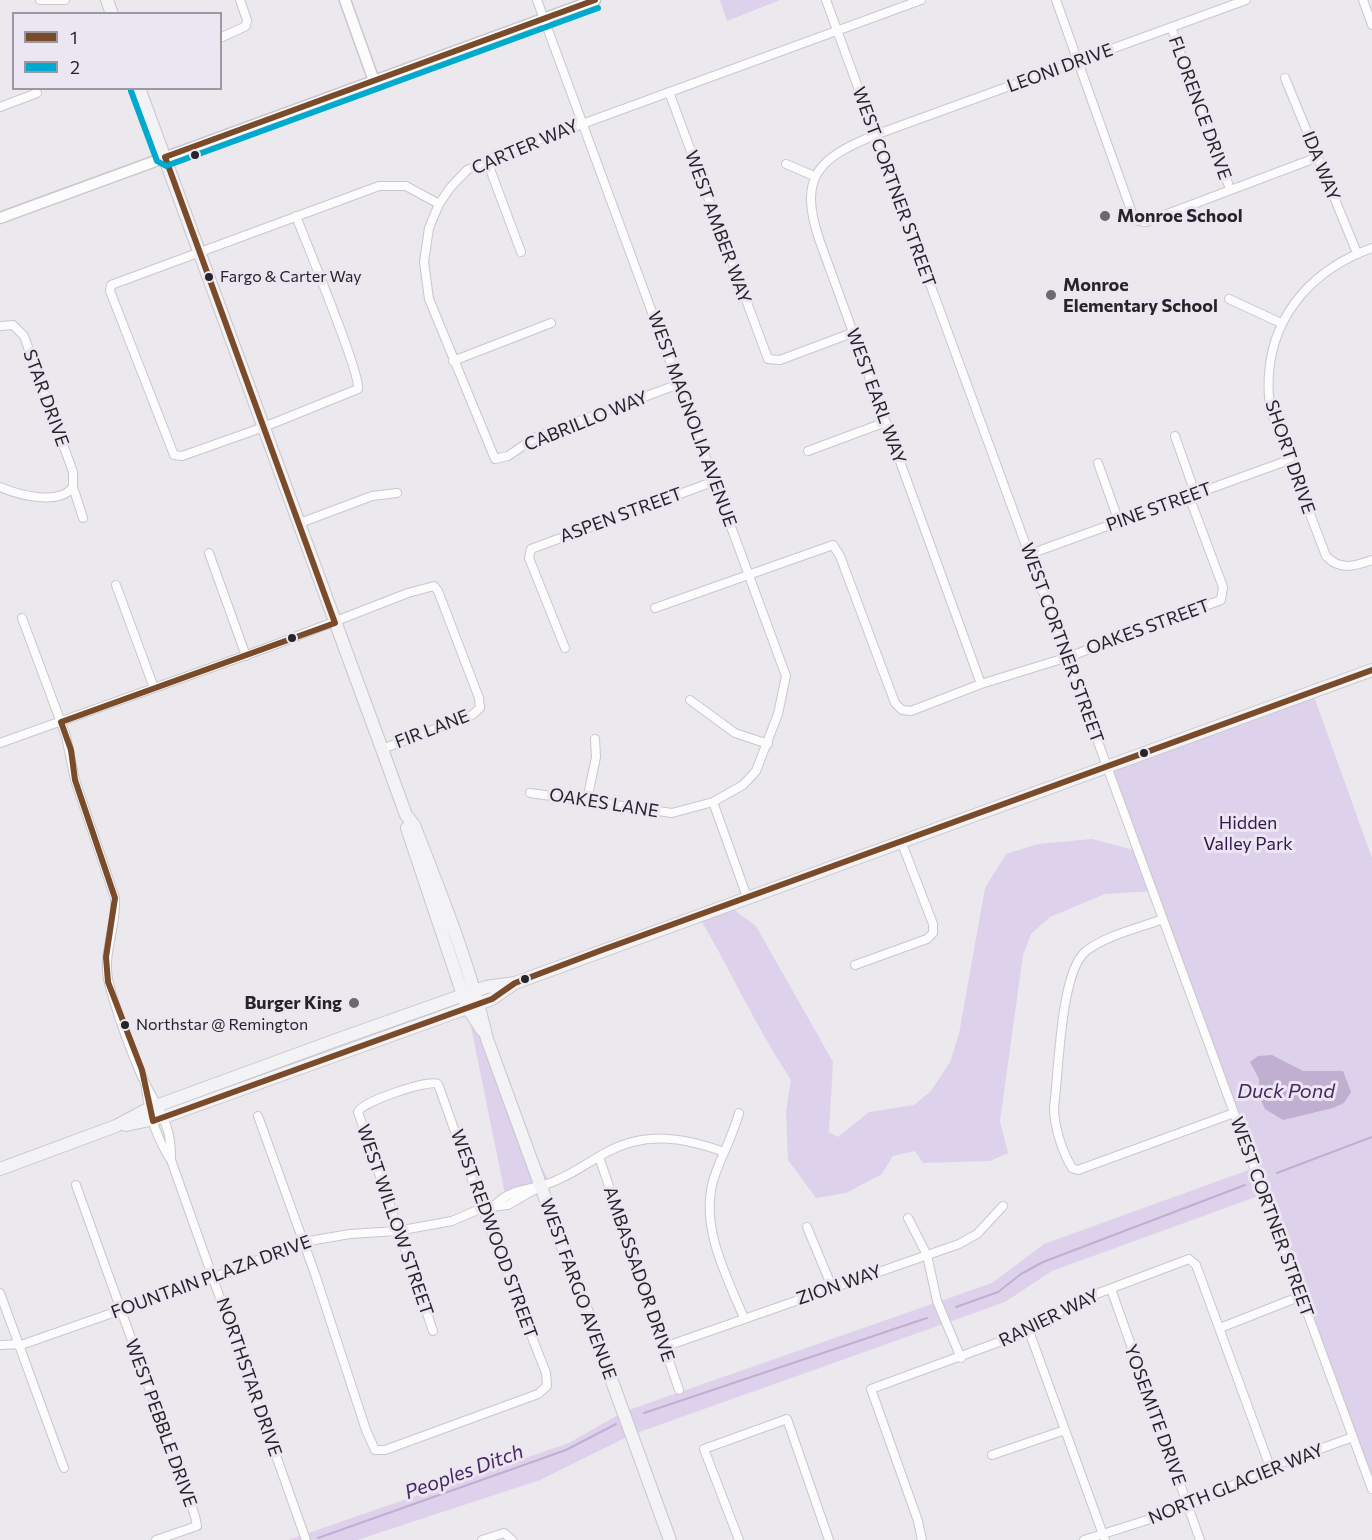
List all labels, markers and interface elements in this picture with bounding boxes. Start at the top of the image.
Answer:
legend [12,12,222,90]
text: 1 [70,26,78,48]
street label: FLORENCE DRIVE [1164,33,1236,183]
street label: LEONI DRIVE [1004,39,1116,97]
text: 2 [70,56,80,78]
street label: WEST CORTNER STREET [848,84,940,290]
street label: CARTER WAY [468,115,582,179]
street label: IDA WAY [1297,128,1345,204]
street label: WEST AMBER WAY [680,147,756,307]
unlabelled marker [189,149,201,161]
place label: Monroe School [1117,205,1243,227]
marker: Monroe School [1098,209,1112,223]
place label: Fargo & Carter Way [220,267,362,287]
marker: Fargo & Carter Way [203,271,215,283]
place label: Monroe Elementary School [1063,274,1218,316]
marker: Monroe Elementary School [1044,288,1058,302]
street label: WEST MAGNOLIA AVENUE [643,308,741,530]
street label: WEST EARL WAY [841,325,911,467]
street label: STAR DRIVE [18,347,74,449]
street label: CABRILLO WAY [521,386,651,456]
street label: SHORT DRIVE [1260,397,1320,517]
street label: PINE STREET [1103,478,1215,536]
street label: ASPEN STREET [557,483,685,547]
street label: WEST CORTNER STREET [1016,540,1108,746]
street label: OAKES STREET [1083,595,1213,659]
unlabelled marker [286,632,298,644]
street label: FIR LANE [392,705,472,753]
unlabelled marker [1138,747,1150,759]
street label: OAKES LANE [548,784,660,822]
park label: Hidden Valley Park [1203,812,1293,854]
unlabelled marker [519,973,531,985]
place label: Burger King [244,992,342,1014]
marker: Burger King [347,996,361,1010]
place label: Northstar @ Remington [136,1015,308,1035]
marker: Northstar @ Remington [119,1019,131,1031]
water label: Duck Pond [1237,1079,1335,1103]
street label: WEST CORTNER STREET [1226,1114,1318,1320]
street label: WEST WILLOW STREET [352,1121,438,1319]
street label: WEST REDWOOD STREET [446,1127,542,1341]
street label: AMBASSADOR DRIVE [599,1183,679,1365]
street label: WEST FARGO AVENUE [535,1196,621,1382]
street label: FOUNTAIN PLAZA DRIVE [108,1231,314,1323]
street label: ZION WAY [794,1260,884,1310]
street label: RANIER WAY [995,1284,1103,1352]
street label: NORTHSTAR DRIVE [212,1295,286,1459]
street label: WEST PEBBLE DRIVE [121,1336,201,1510]
street label: YOSEMITE DRIVE [1119,1342,1191,1488]
water label: Peoples Ditch [401,1439,527,1505]
street label: NORTH GLACIER WAY [1145,1439,1327,1529]

